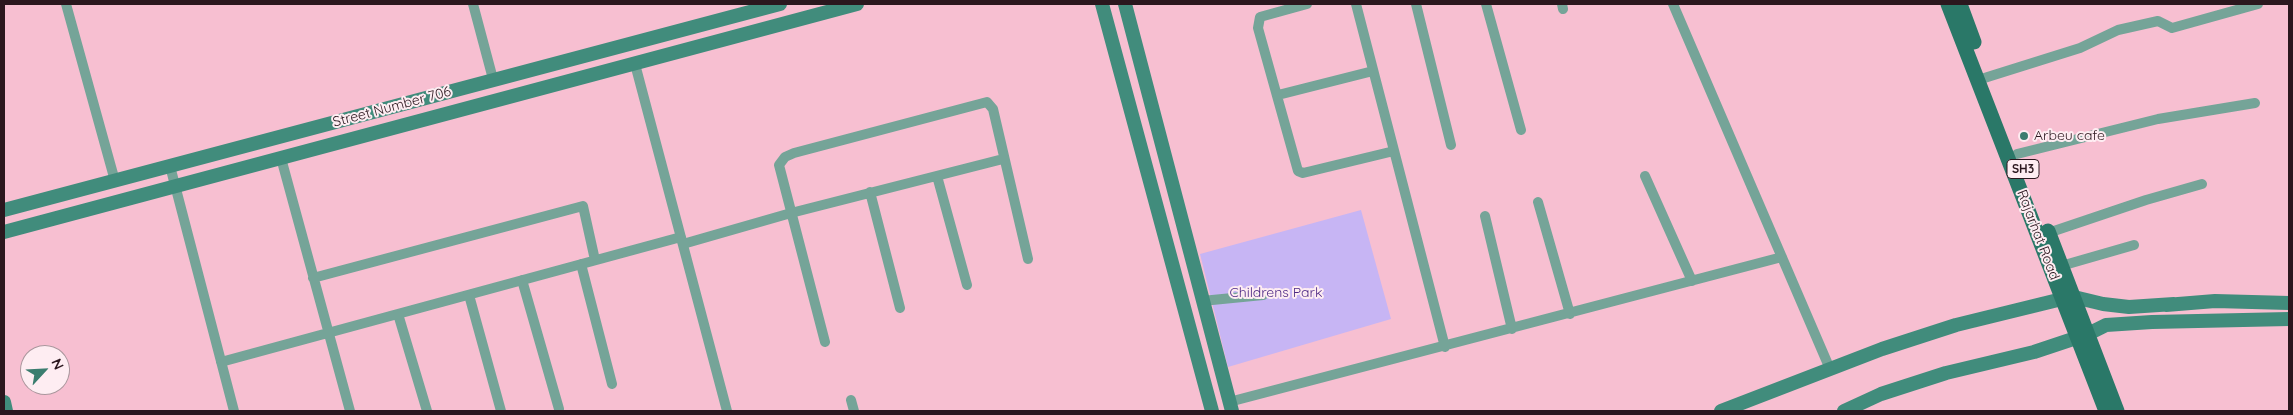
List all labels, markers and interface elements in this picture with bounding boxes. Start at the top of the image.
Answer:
street label: Street Number 706 [331,83,453,131]
place label: Arbeu cafe [2034,128,2105,144]
marker: Arbeu cafe [2018,130,2030,142]
road number: SH3 [2007,160,2039,178]
street label: Rajarhat Road [2013,187,2063,283]
park label: Childrens Park [1230,285,1322,301]
north arrow [20,345,70,395]
text: N [47,356,68,373]

